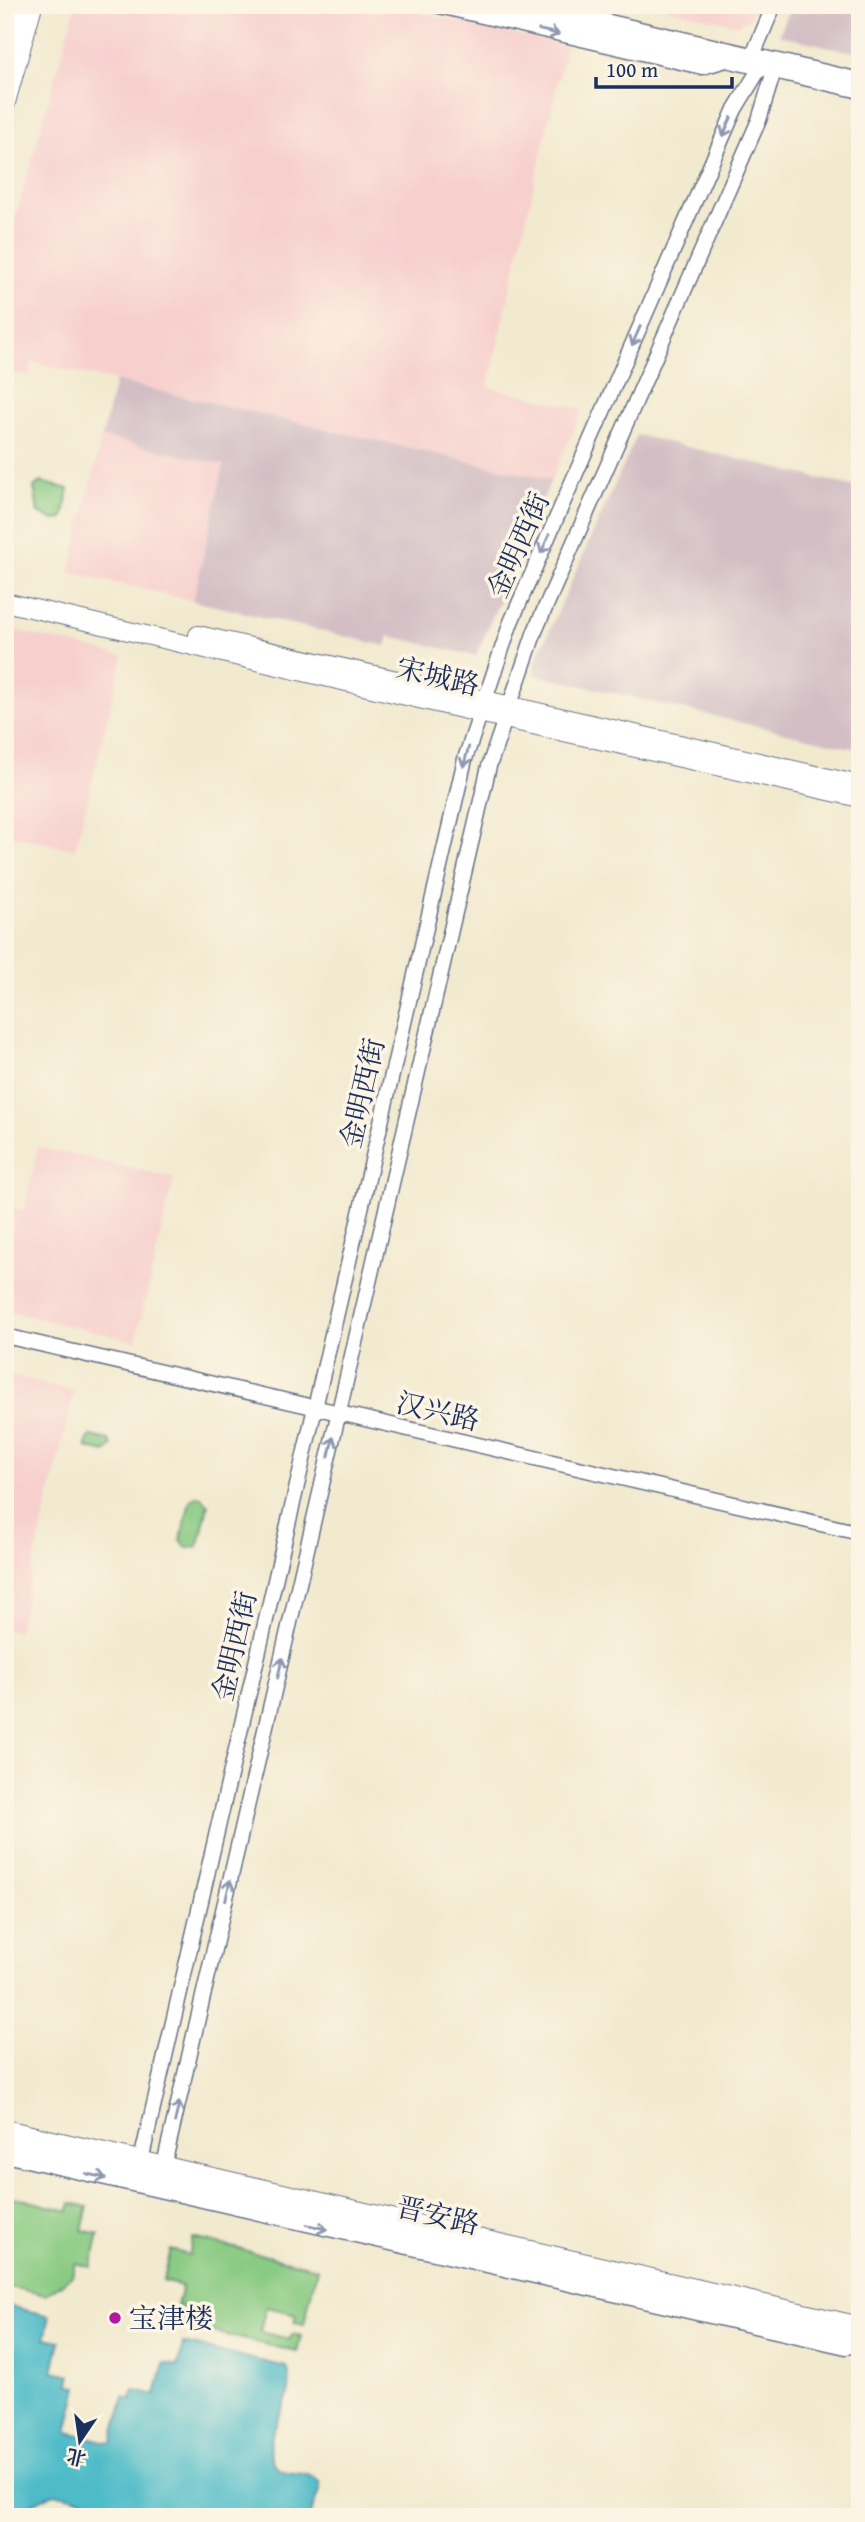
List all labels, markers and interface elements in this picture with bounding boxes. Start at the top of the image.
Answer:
one-way arrow [537,26,560,39]
scale bar [596,46,732,90]
text: 100 m [606,54,658,85]
one-way arrow [720,116,733,138]
one-way arrow [629,325,642,346]
street label: 金明西街 [476,485,559,604]
one-way arrow [538,533,551,555]
street label: 宋城路 [393,646,484,705]
one-way arrow [458,746,471,768]
street label: 金明西街 [329,1034,394,1152]
street label: 汉兴路 [393,1381,484,1440]
one-way arrow [325,1436,338,1459]
street label: 金明西街 [201,1587,266,1705]
one-way arrow [274,1658,287,1680]
one-way arrow [222,1879,235,1902]
one-way arrow [171,2101,184,2124]
one-way arrow [84,2169,107,2183]
street label: 晋安路 [393,2185,484,2244]
one-way arrow [305,2220,328,2234]
place label: 宝津楼 [129,2297,213,2338]
marker: 宝津楼 [107,2310,123,2326]
north arrow [46,2406,116,2476]
text: 北 [64,2442,89,2473]

